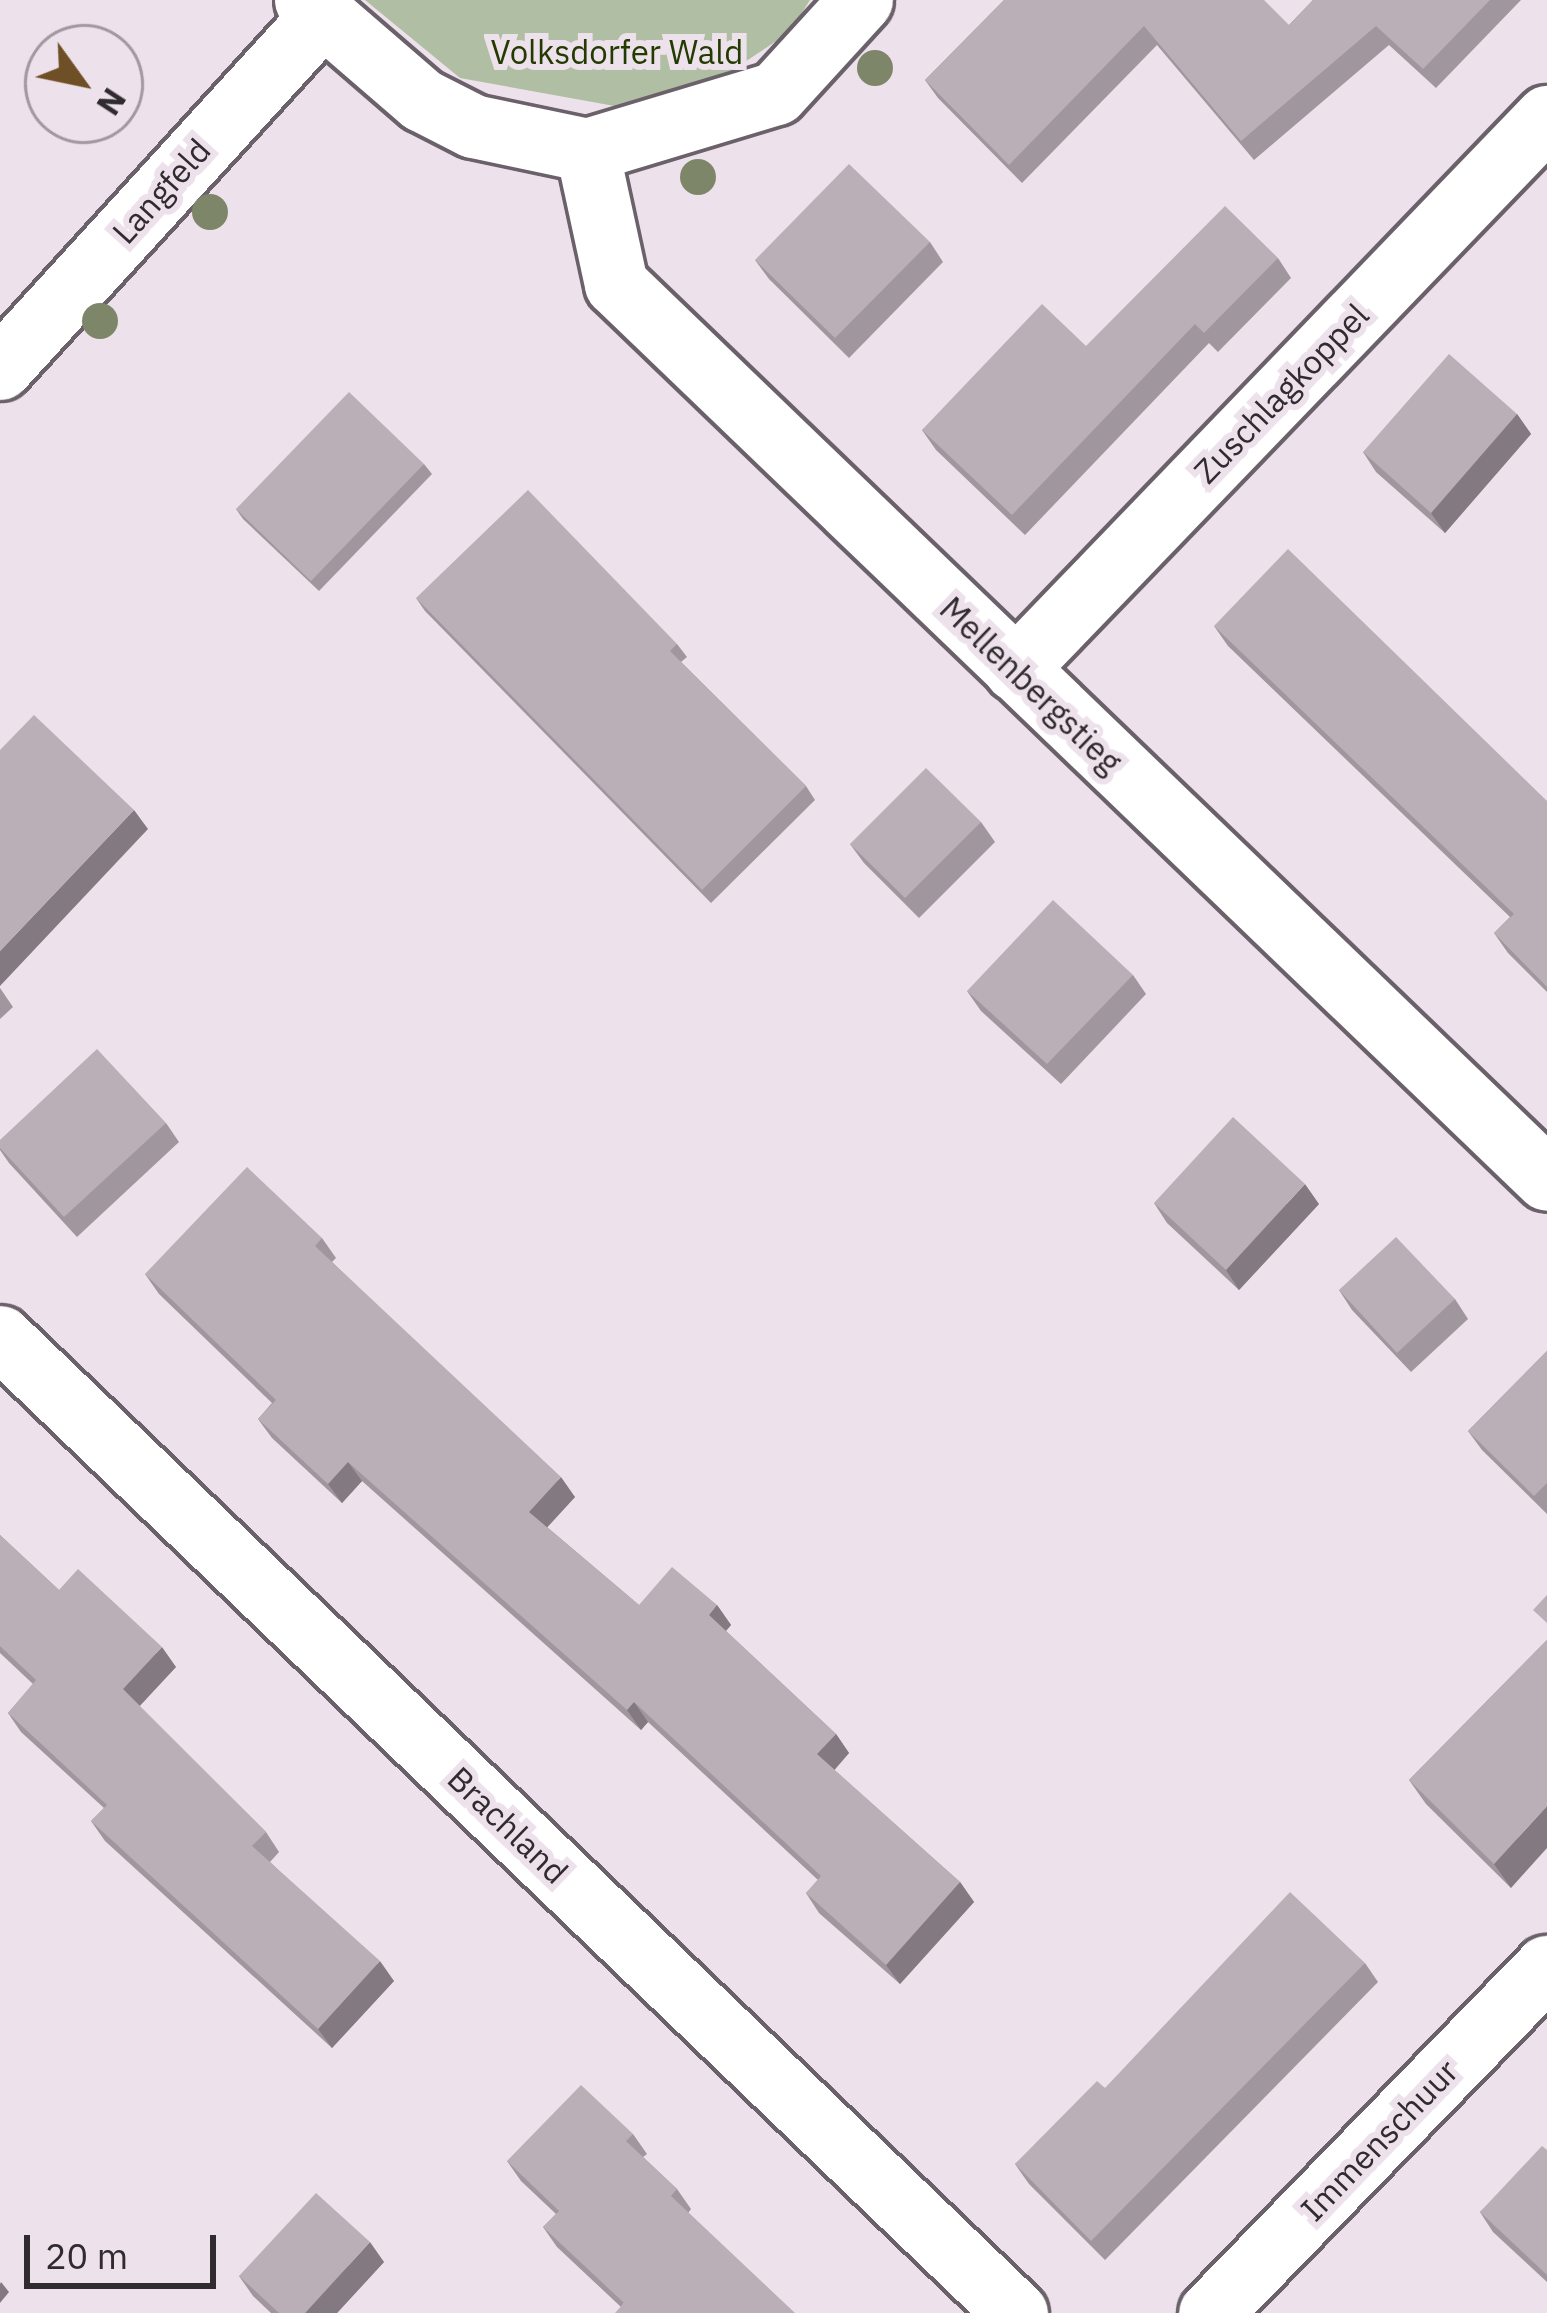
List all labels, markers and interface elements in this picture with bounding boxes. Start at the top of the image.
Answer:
north arrow [24,24,144,144]
park label: Volksdorfer Wald [491,32,743,72]
text: N [88,81,137,124]
street label: Langfeld [104,131,218,251]
street label: Zuschlagkoppel [1186,295,1376,491]
street label: Mellenbergstieg [932,589,1130,781]
street label: Brachland [440,1758,576,1892]
street label: Immenschuur [1292,2051,1466,2229]
scale bar [30,2211,222,2285]
text: 20 m [45,2232,128,2279]

